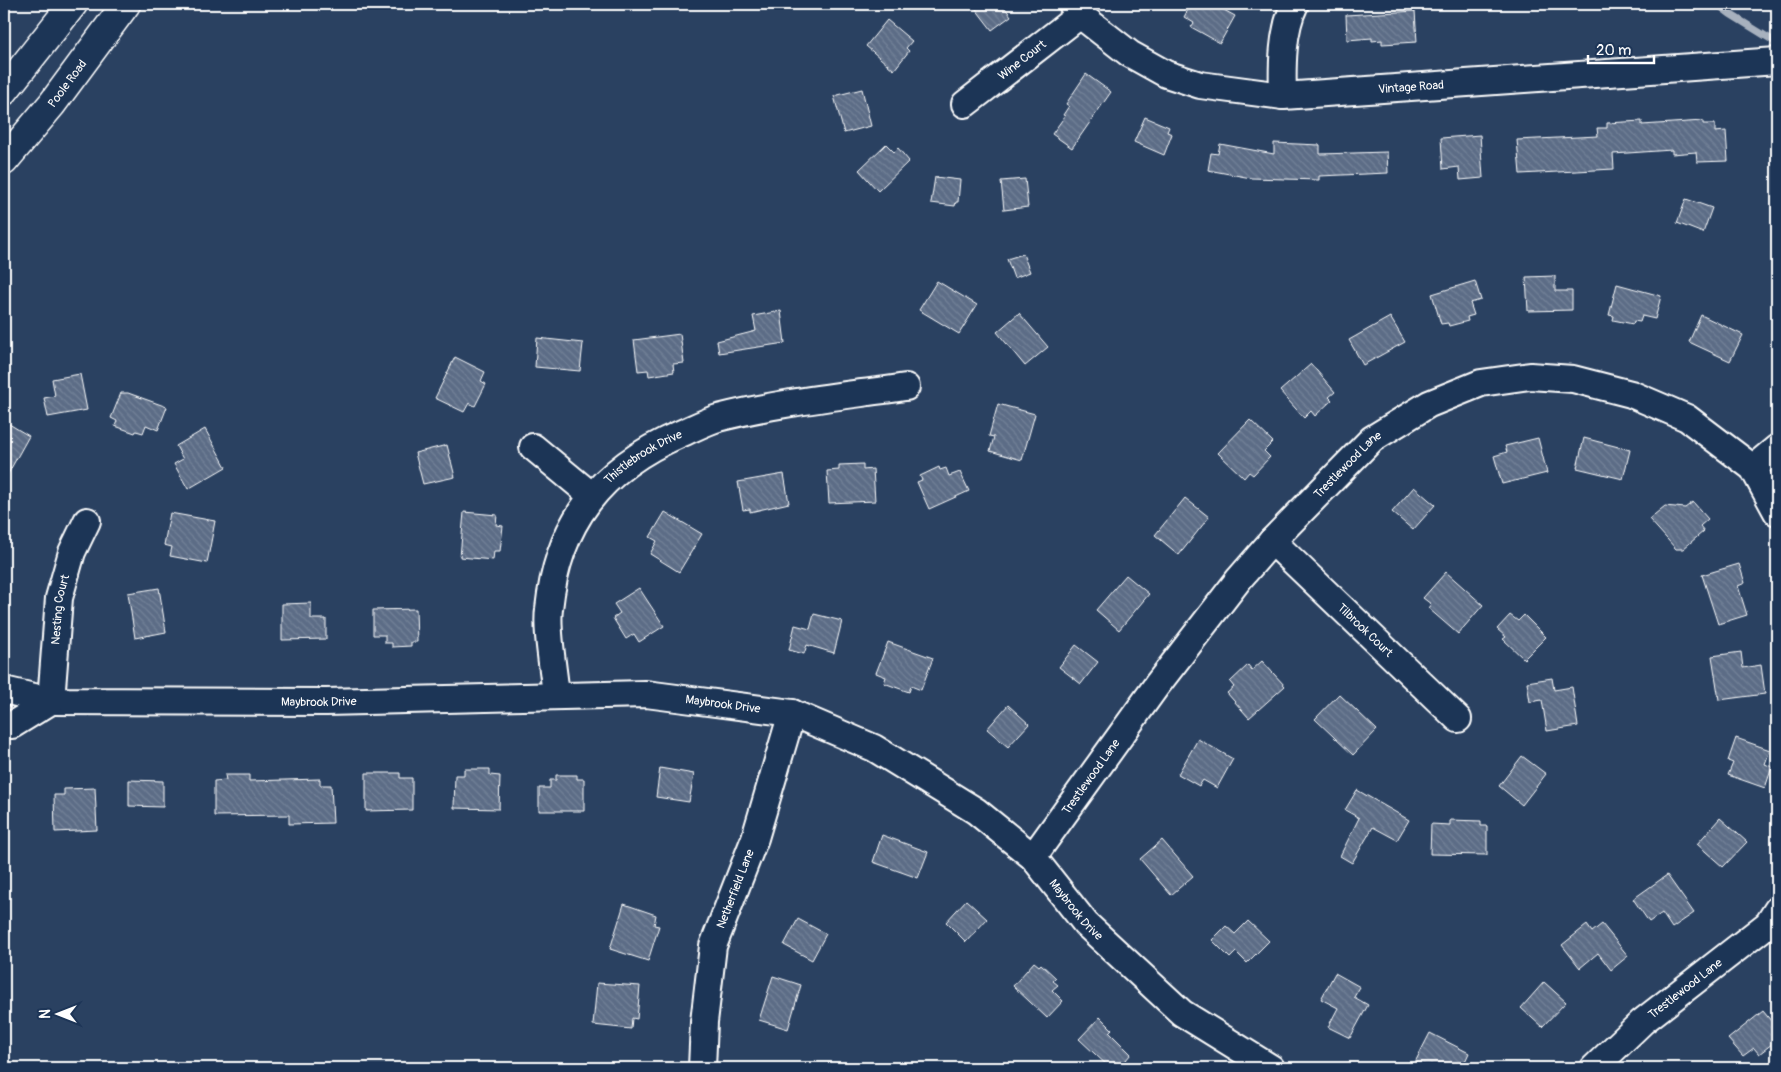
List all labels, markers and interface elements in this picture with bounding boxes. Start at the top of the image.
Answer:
scale bar [1588,32,1655,64]
street label: Wine Court [995,37,1049,83]
text: 20 m [1596,41,1631,60]
street label: Poole Road [45,57,90,110]
street label: Vintage Road [1378,77,1444,97]
street label: Thistlebrook Drive [601,427,684,487]
street label: Trestlewood Lane [1311,428,1384,501]
street label: Nesting Court [48,573,73,645]
street label: Tilbrook Court [1334,600,1396,660]
street label: Maybrook Drive [685,692,761,716]
street label: Maybrook Drive [281,694,357,710]
street label: Trestlewood Lane [1059,736,1123,817]
street label: Netherfield Lane [713,847,757,931]
street label: Maybrook Drive [1046,876,1106,943]
street label: Trestlewood Lane [1645,955,1725,1022]
north arrow [32,990,82,1040]
text: N [37,1009,54,1019]

